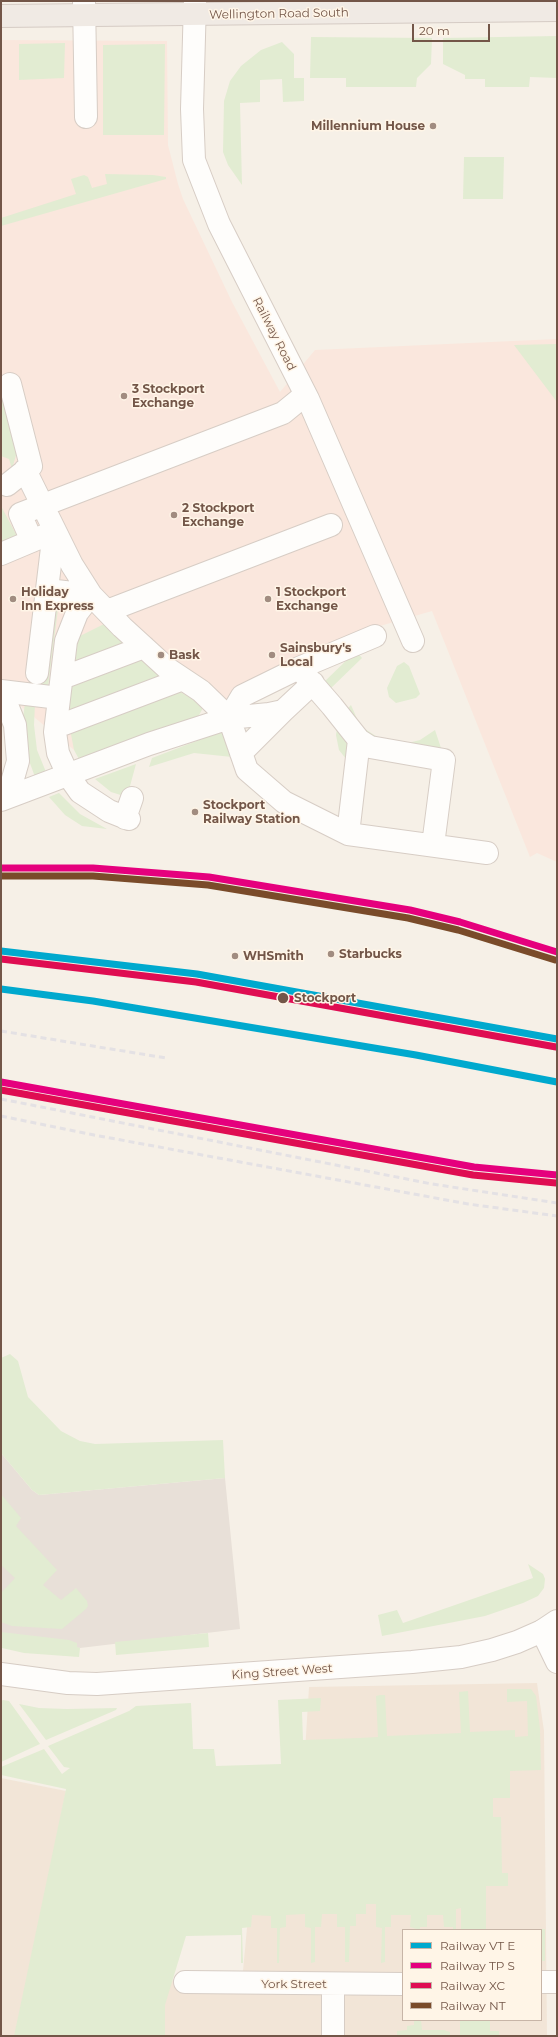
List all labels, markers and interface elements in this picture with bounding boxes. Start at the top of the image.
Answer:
street label: Wellington Road South [209,6,349,22]
scale bar [414,16,492,42]
text: 20 m [419,23,450,38]
place label: Millennium House [311,119,425,133]
marker: Millennium House [428,121,438,131]
street label: Railway Road [249,295,299,373]
place label: 3 Stockport Exchange [132,382,205,410]
marker: 3 Stockport Exchange [119,391,129,401]
place label: 2 Stockport Exchange [182,501,255,529]
marker: 2 Stockport Exchange [169,510,179,520]
place label: Holiday Inn Express [21,585,94,613]
place label: 1 Stockport Exchange [276,585,346,613]
marker: Holiday Inn Express [8,594,18,604]
marker: 1 Stockport Exchange [263,594,273,604]
place label: Sainsbury's Local [280,641,351,669]
place label: Bask [169,648,200,662]
marker: Bask [156,650,166,660]
marker: Sainsbury's Local [267,650,277,660]
place label: Stockport Railway Station [203,798,300,826]
marker: Stockport Railway Station [190,807,200,817]
place label: Starbucks [339,947,402,961]
place label: WHSmith [243,949,304,963]
marker: Starbucks [326,949,336,959]
marker: WHSmith [230,951,240,961]
marker: Stockport [276,991,290,1005]
place label: Stockport [294,991,356,1005]
street label: King Street West [231,1661,333,1683]
legend [402,1929,542,2021]
text: Railway VT E [440,1938,515,1953]
text: Railway TP S [440,1958,515,1973]
street label: York Street [261,1977,327,1991]
text: Railway XC [440,1978,505,1993]
text: Railway NT [440,1998,506,2013]

